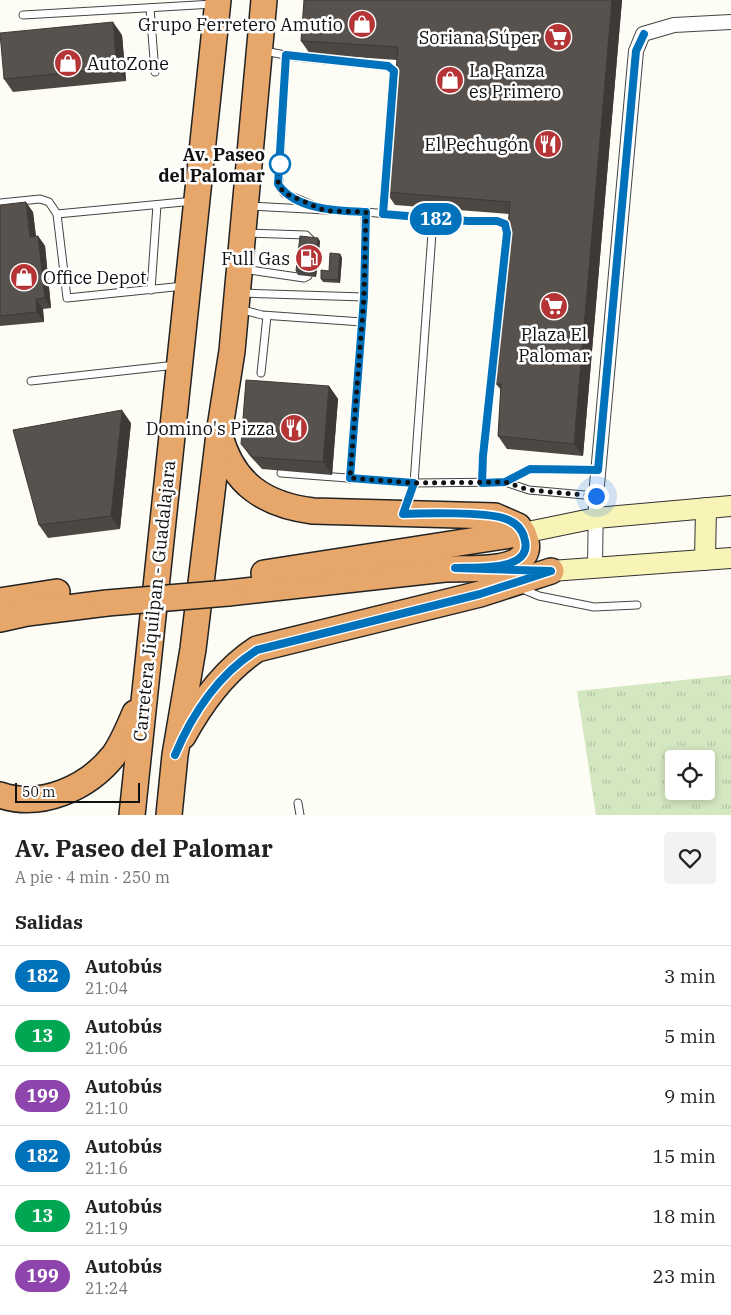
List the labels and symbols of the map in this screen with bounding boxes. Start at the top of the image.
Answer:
shop icon: Grupo Ferretero Amutio [347,9,377,39]
place label: Grupo Ferretero Amutio [138,13,343,36]
supermarket icon: Soriana Súper [543,22,573,52]
place label: Soriana Súper [419,26,539,49]
shop icon: AutoZone [53,48,83,78]
place label: AutoZone [87,52,169,75]
place label: La Panza es Primero [469,59,561,103]
shop icon: La Panza es Primero [435,65,465,95]
restaurant icon: El Pechugón [533,129,563,159]
place label: El Pechugón [424,133,529,156]
place label: Av. Paseo del Palomar [158,143,265,187]
marker: Av. Paseo del Palomar [269,153,291,175]
line badge: 182 [407,203,465,235]
fuel station icon: Full Gas [294,243,324,273]
place label: Full Gas [221,247,290,270]
shop icon: Office Depot [9,262,39,292]
place label: Office Depot [43,266,146,289]
supermarket icon: Plaza El Palomar [539,291,569,321]
place label: Plaza El Palomar [518,323,590,367]
restaurant icon: Domino's Pizza [279,413,309,443]
place label: Domino's Pizza [146,417,275,440]
street label: Carretera Jiquilpan - Guadalajara [128,459,180,743]
your location [584,484,609,509]
scale bar [15,780,140,803]

